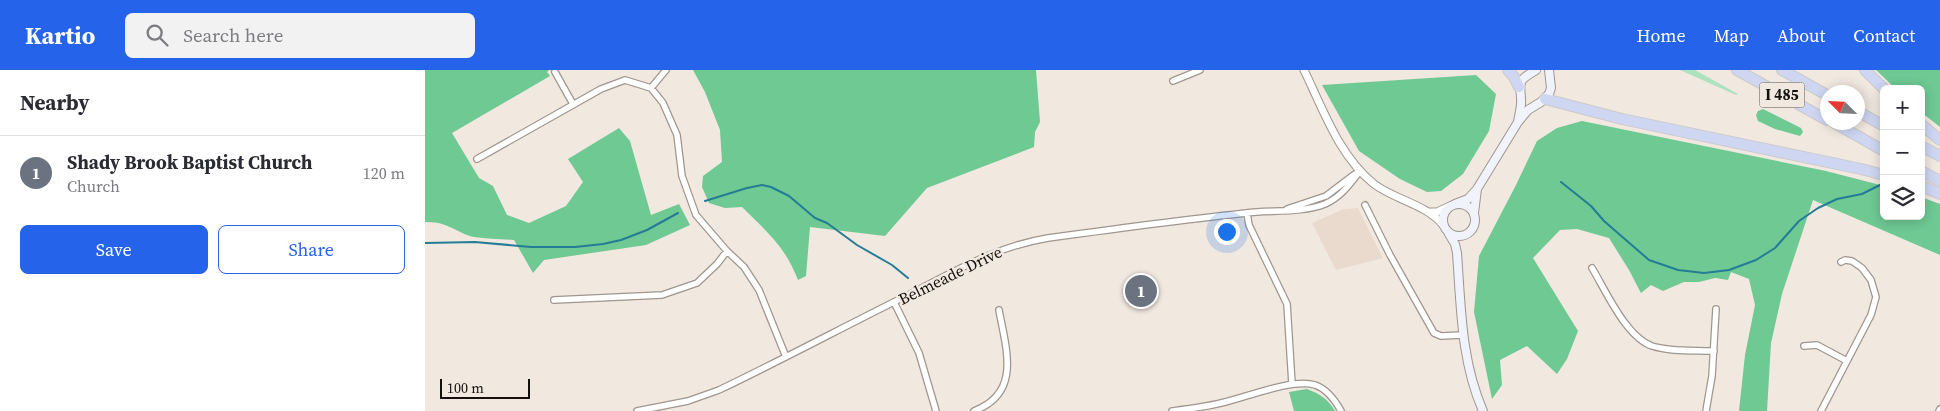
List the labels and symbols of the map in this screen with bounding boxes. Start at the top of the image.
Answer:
road number: I 485 [1759,82,1805,108]
north arrow [1820,85,1865,130]
your location [1214,219,1240,245]
street label: Belmeade Drive [894,240,1006,310]
pin: 1 [1125,272,1157,310]
scale bar [440,376,530,399]

